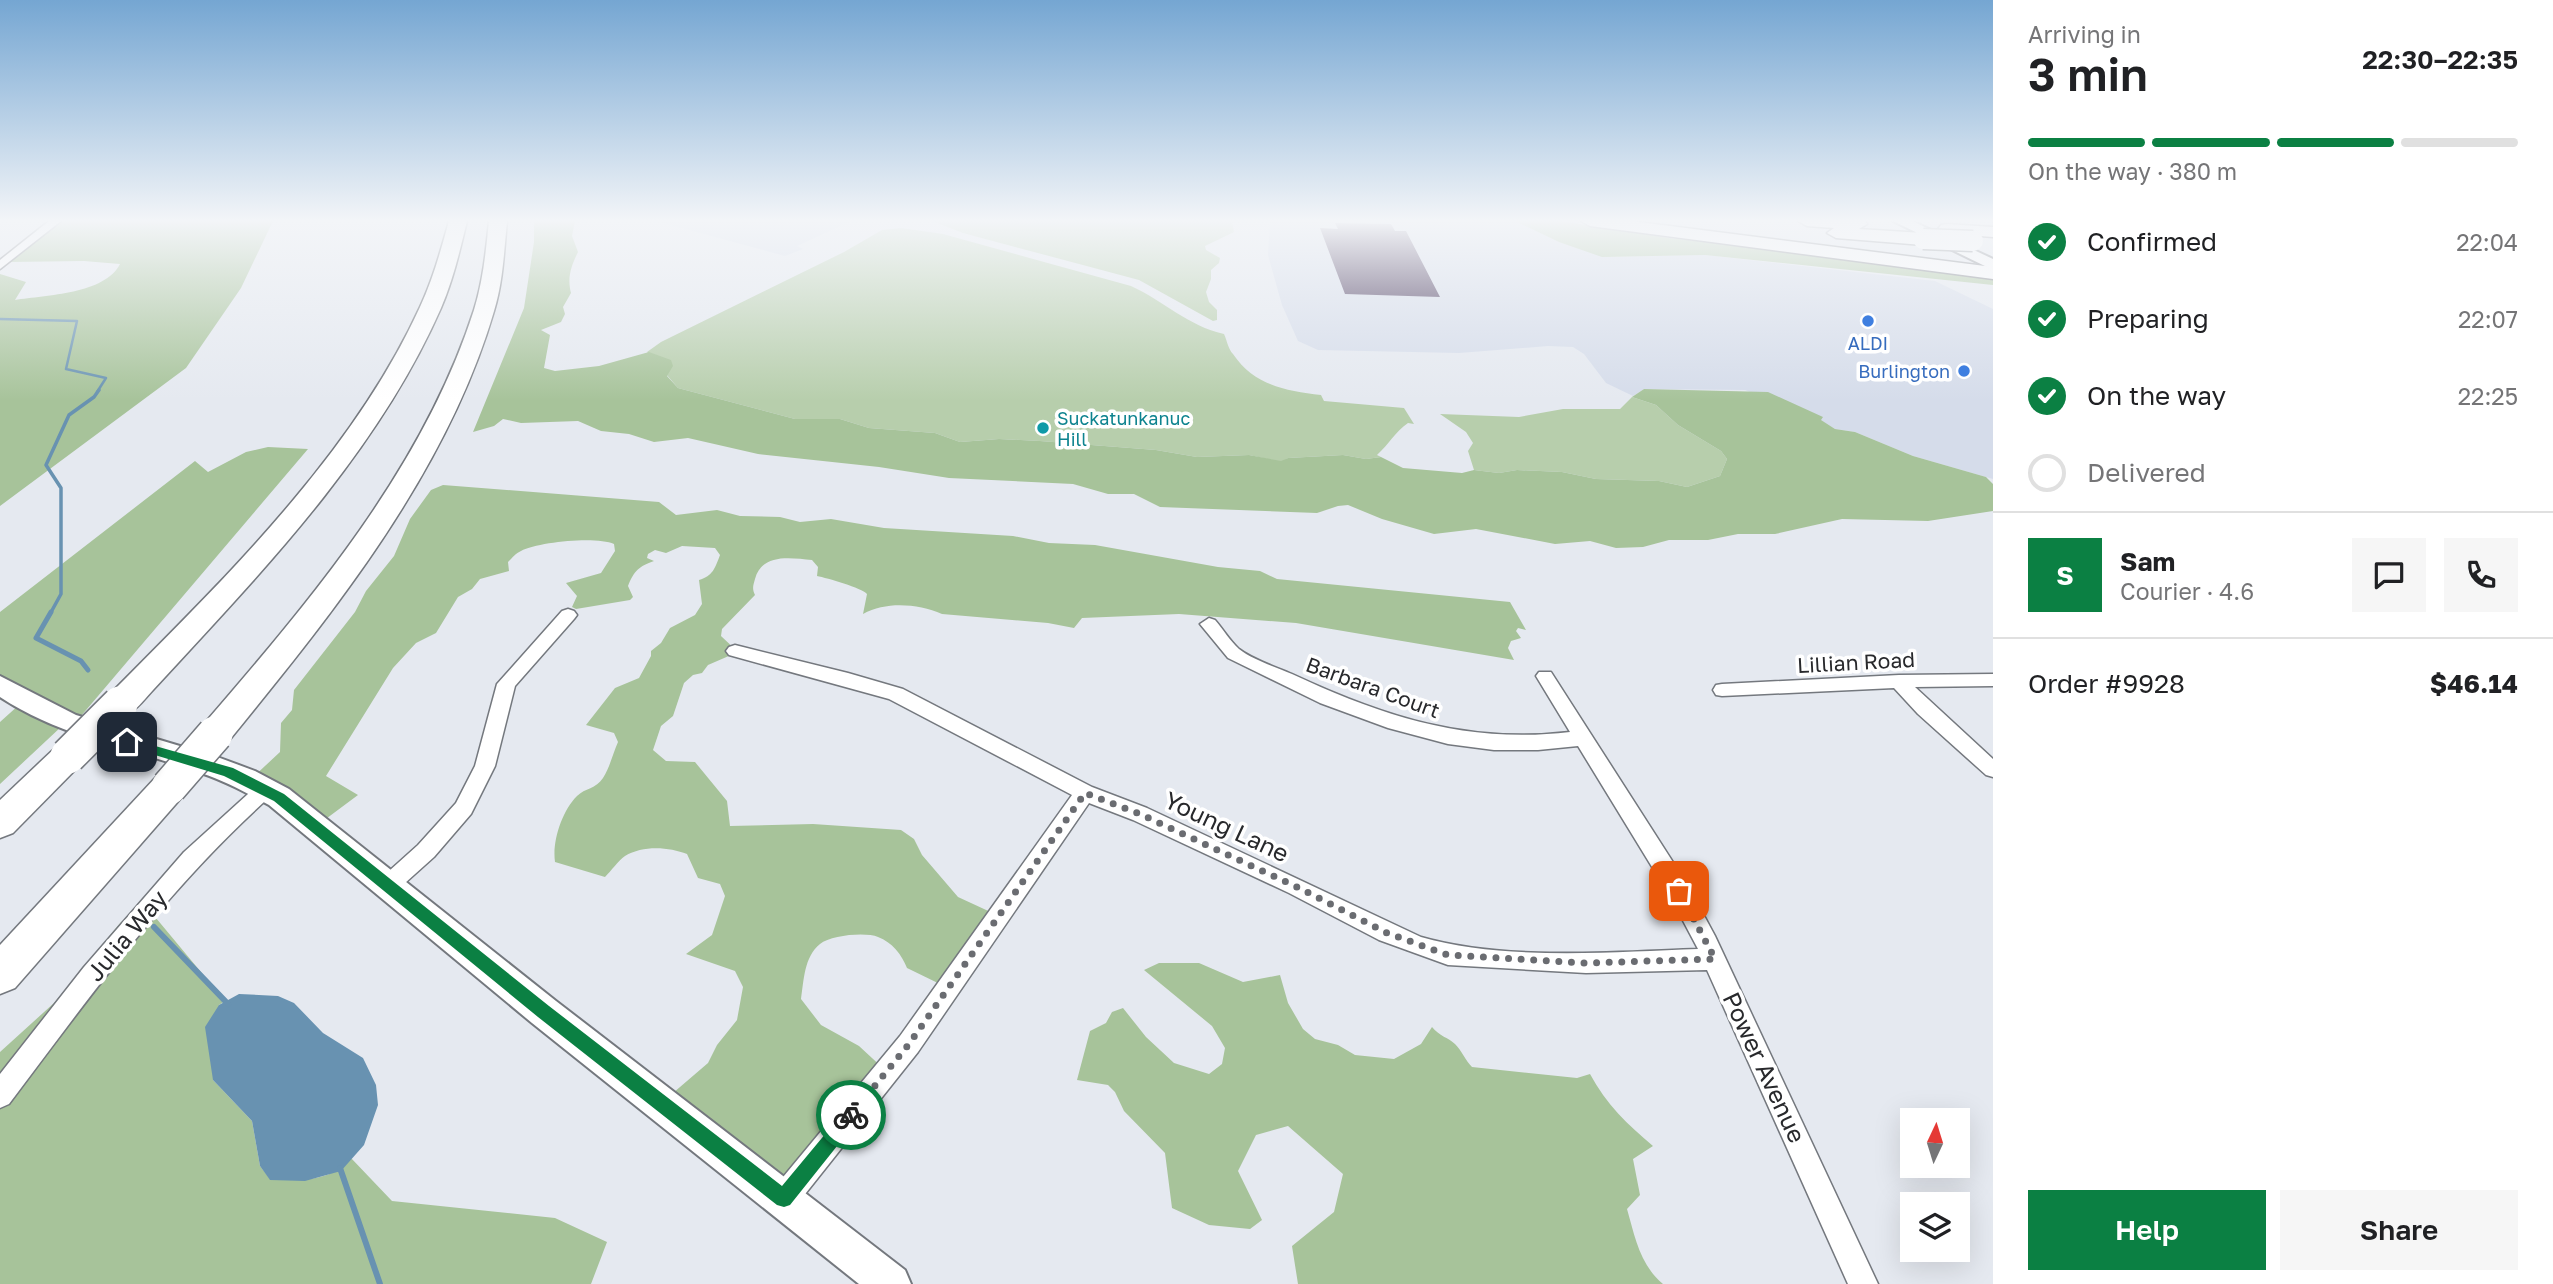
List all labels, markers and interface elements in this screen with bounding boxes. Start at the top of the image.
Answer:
text: Arriving in [2028,20,2141,48]
text: 22:30–22:35 [2362,44,2518,75]
text: 3 min [2028,46,2148,101]
text: On the way · 380 m [2028,157,2237,185]
icon: check [2028,223,2066,261]
text: Confirmed [2087,226,2217,257]
text: 22:04 [2456,228,2518,256]
icon: check [2028,300,2066,338]
text: Preparing [2087,303,2209,334]
text: 22:07 [2458,305,2518,333]
marker: ALDI [1860,313,1876,329]
place label: ALDI [1848,332,1888,354]
place label: Burlington [1858,360,1950,382]
marker: Burlington [1956,363,1972,379]
icon: check [2028,377,2066,415]
text: On the way [2087,380,2226,411]
text: 22:25 [2458,382,2518,410]
place label: Suckatunkanuc Hill [1057,407,1190,450]
marker: Suckatunkanuc Hill [1035,420,1051,436]
text: Delivered [2087,457,2206,488]
button: chat [2352,538,2426,612]
button: phone [2444,538,2518,612]
text: Sam [2120,546,2175,577]
text: S [2056,560,2074,591]
text: Courier · 4.6 [2120,577,2254,605]
street label: Lillian Road [1796,646,1916,678]
street label: Barbara Court [1302,651,1444,723]
text: Order #9928 [2028,668,2185,699]
text: $46.14 [2430,668,2518,699]
pin [97,712,157,772]
icon: home [108,723,146,761]
street label: Young Lane [1160,785,1294,867]
pin [1649,861,1709,921]
icon: bag [1660,872,1698,910]
street label: Julia Way [79,883,173,987]
street label: Power Avenue [1717,987,1813,1147]
courier [816,1080,886,1150]
icon: bike [832,1096,870,1134]
north arrow [1900,1108,1970,1178]
map controls [1900,1108,1970,1262]
button: Help [2028,1190,2266,1270]
button: Share [2280,1190,2518,1270]
button: layers [1900,1192,1970,1262]

